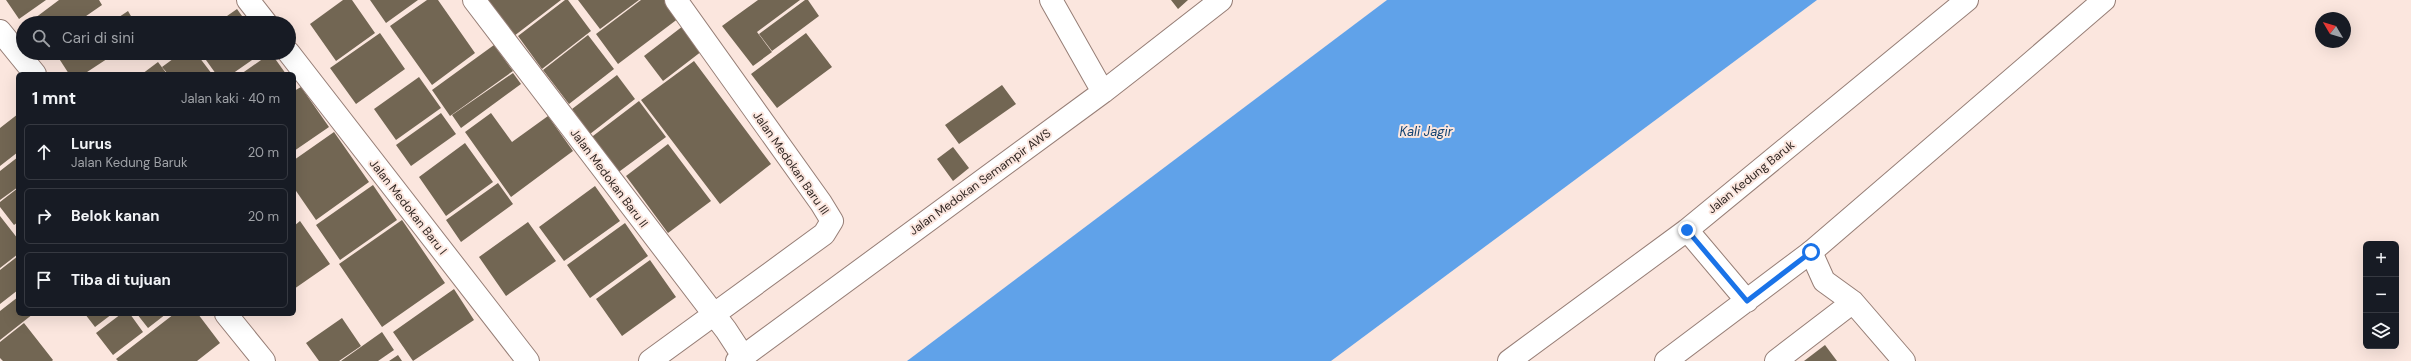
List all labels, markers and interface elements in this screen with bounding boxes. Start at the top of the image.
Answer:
north arrow [2315,12,2351,48]
search box [16,16,296,60]
icon: search [30,27,52,49]
text: Cari di sini [62,28,134,48]
text: 1 mnt [32,87,76,109]
text: Jalan kaki · 40 m [181,90,280,107]
street label: Jalan Medokan Baru III [749,108,833,218]
water label: Kali Jagir [1400,123,1454,140]
street label: Jalan Medokan Baru II [567,125,651,231]
street label: Jalan Medokan Semampir AWS [906,125,1054,239]
text: Lurus [71,134,112,154]
street label: Jalan Kedung Baruk [1704,137,1798,217]
icon: ahead [33,141,55,163]
text: 20 m [248,144,279,161]
text: Jalan Kedung Baruk [71,154,188,171]
street label: Jalan Medokan Baru I [366,156,450,258]
icon: right [33,205,55,227]
text: Belok kanan [71,206,159,226]
text: 20 m [248,208,279,225]
route end [1678,221,1696,239]
map controls [2363,241,2399,349]
button: + [2363,241,2399,277]
route start [1802,243,1820,261]
icon: arrive [33,269,55,291]
text: Tiba di tujuan [71,270,171,290]
button: − [2363,277,2399,313]
button: layers [2363,313,2399,349]

